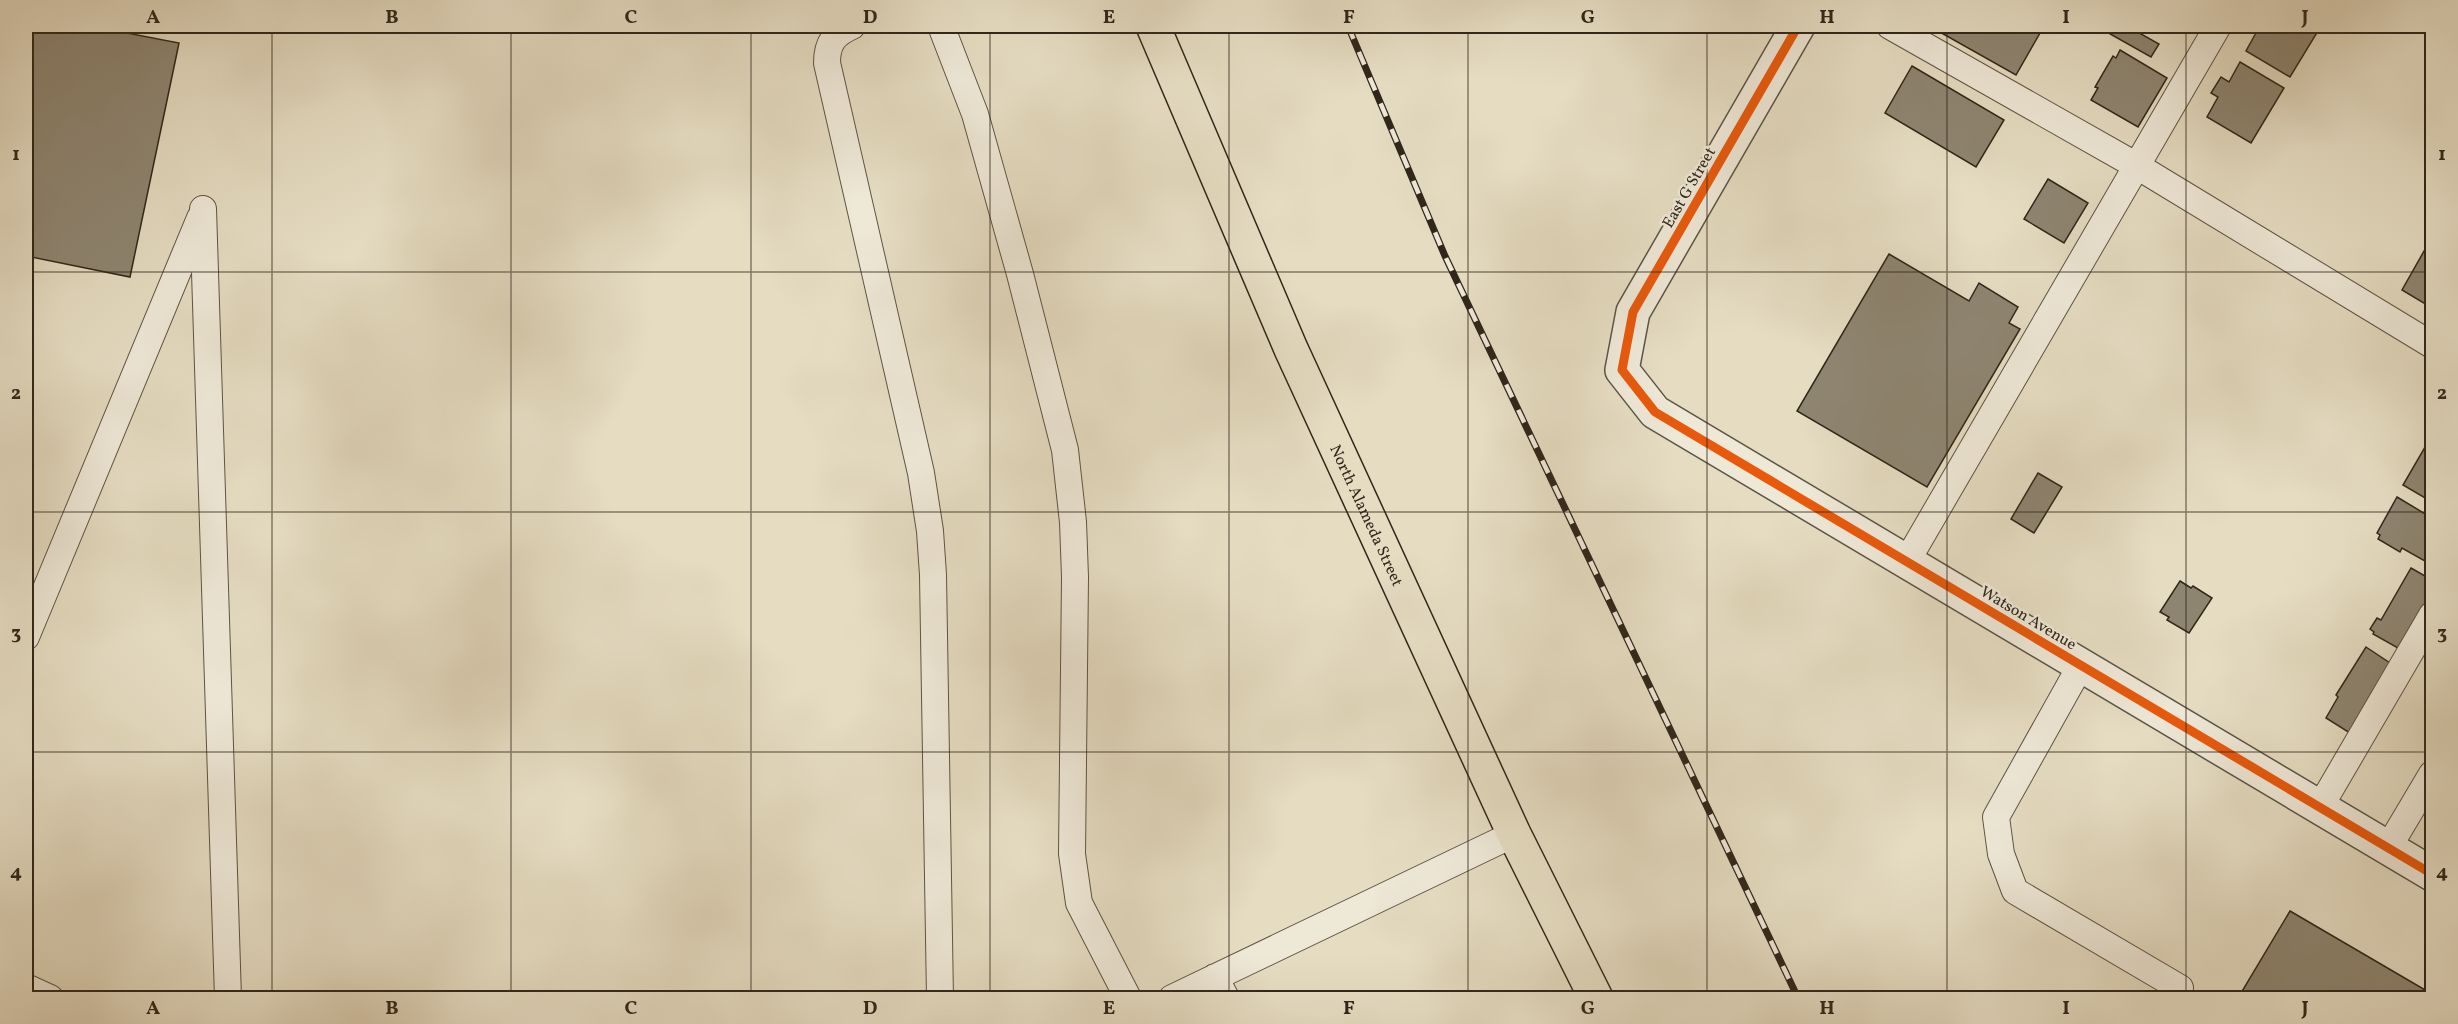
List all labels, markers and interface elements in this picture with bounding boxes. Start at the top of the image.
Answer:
text: A [146,4,160,32]
text: B [385,4,399,32]
text: C [625,4,638,32]
text: D [863,4,877,32]
text: E [1103,4,1115,32]
text: F [1343,4,1355,32]
text: G [1581,4,1595,32]
text: H [1819,4,1835,32]
text: I [2062,4,2070,32]
text: J [2300,4,2309,32]
text: 1 [12,141,20,169]
text: 1 [2438,141,2446,169]
street label: East G Street [1658,143,1722,233]
text: 2 [11,380,21,408]
text: 2 [2437,380,2447,408]
street label: North Alameda Street [1323,442,1408,591]
street label: Watson Avenue [1976,581,2080,656]
text: 3 [11,620,21,648]
text: 3 [2437,620,2447,648]
text: 4 [10,859,22,887]
text: 4 [2436,859,2448,887]
text: A [146,995,160,1023]
text: B [385,995,399,1023]
text: C [625,995,638,1023]
text: D [863,995,877,1023]
text: E [1103,995,1115,1023]
text: F [1343,995,1355,1023]
text: G [1581,995,1595,1023]
text: H [1819,995,1835,1023]
text: I [2062,995,2070,1023]
text: J [2300,995,2309,1023]

